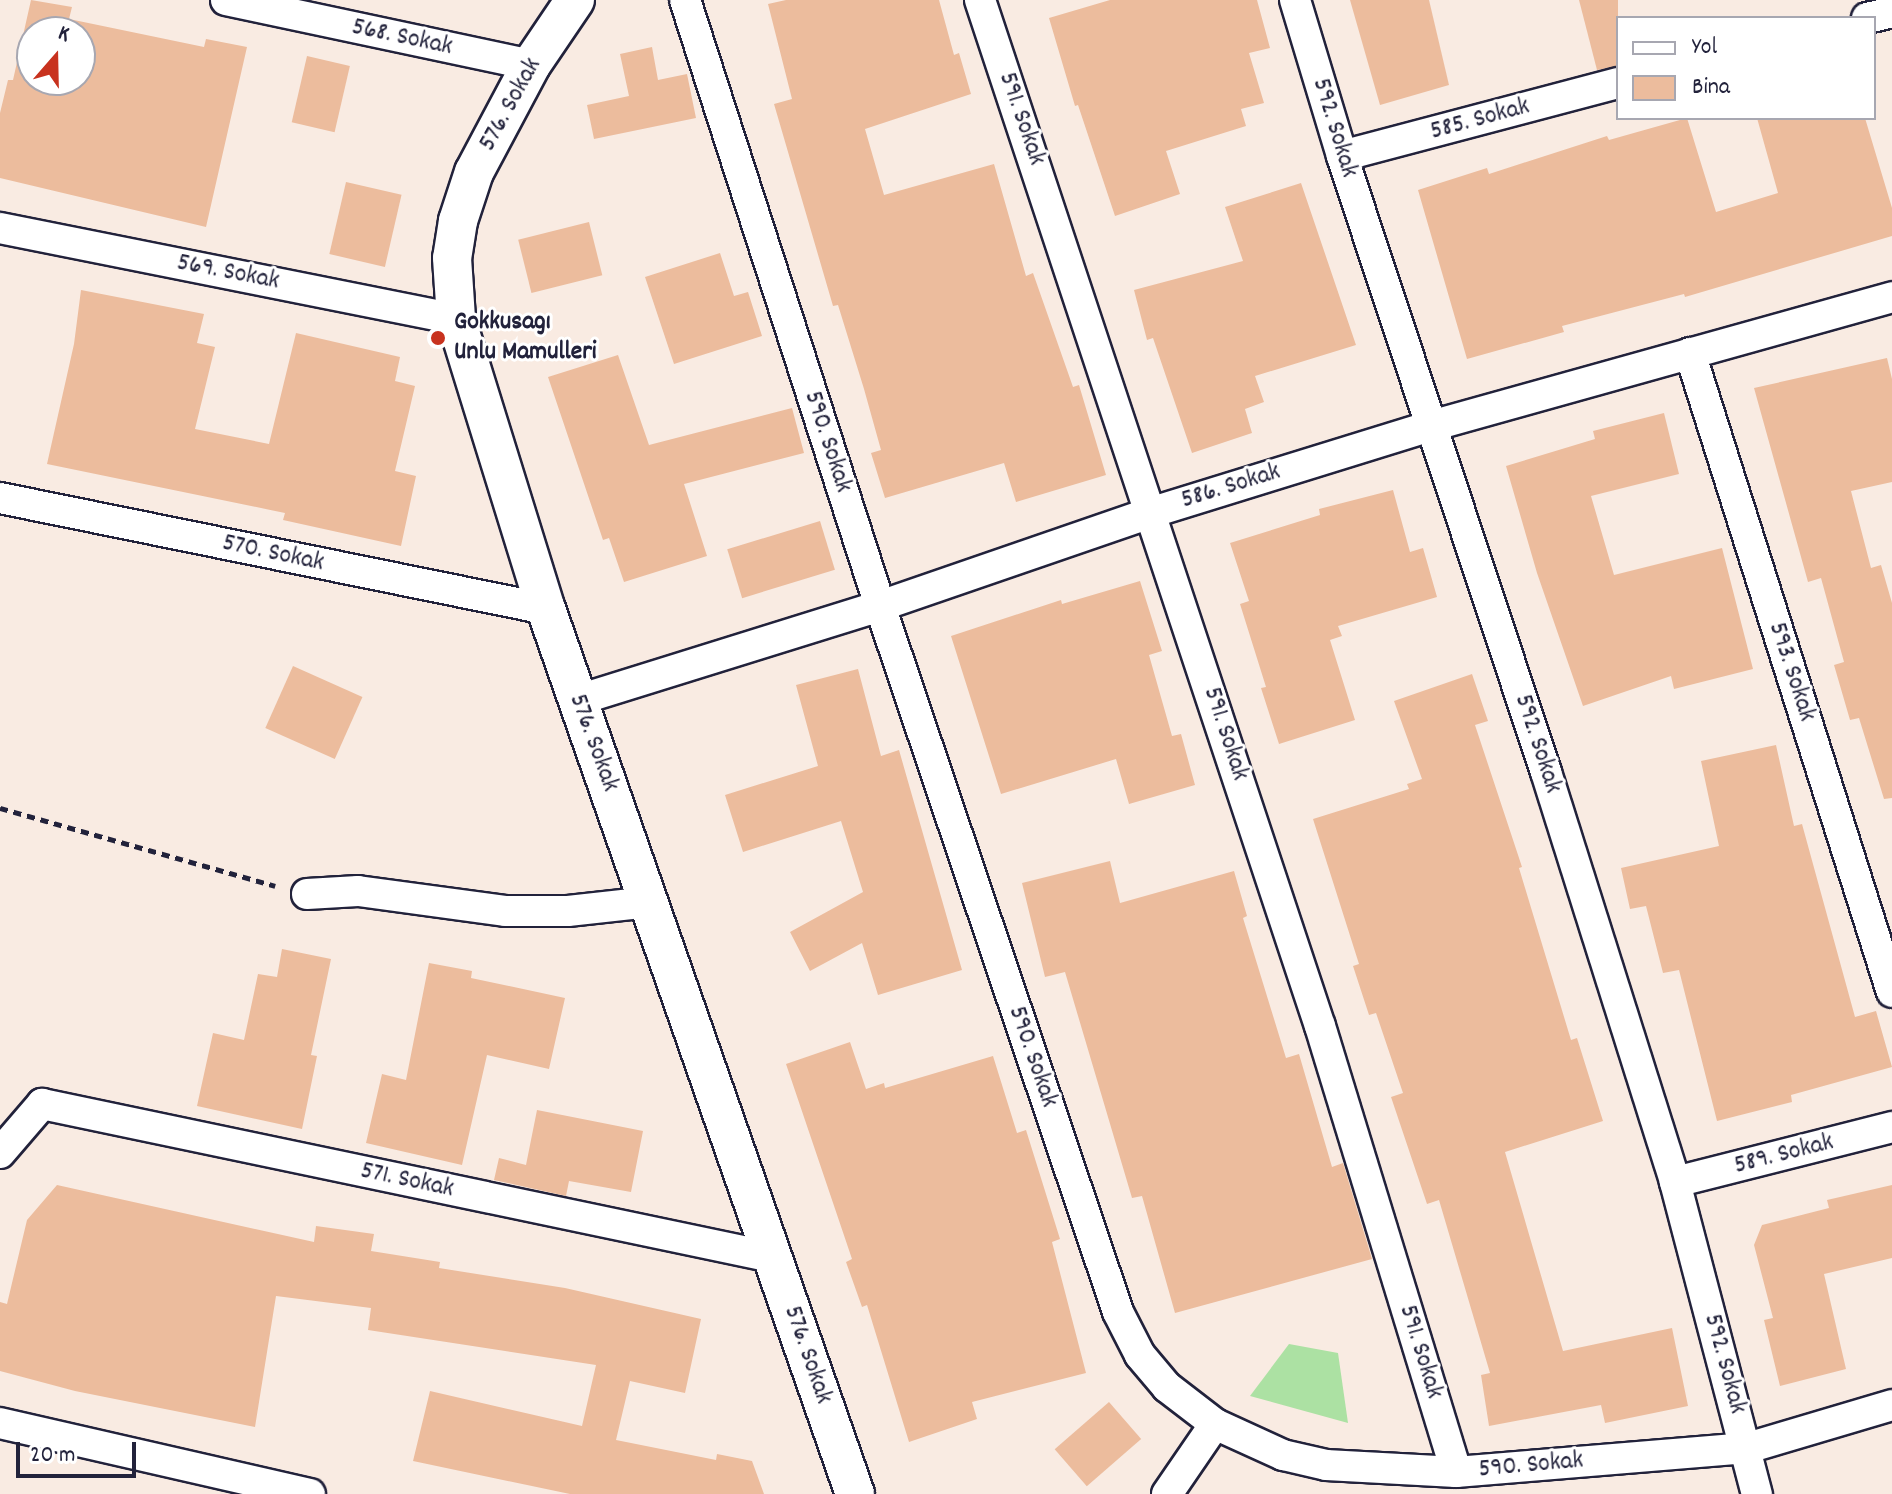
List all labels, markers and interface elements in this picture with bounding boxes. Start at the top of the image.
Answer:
street label: 568. Sokak [349,12,455,64]
north arrow [16,16,96,96]
legend [1616,16,1876,120]
text: K [54,19,74,51]
text: Yol [1692,31,1717,65]
street label: 576. Sokak [473,53,549,157]
street label: 591. Sokak [991,68,1051,170]
text: Bina [1692,71,1730,105]
street label: 592. Sokak [1304,75,1364,181]
street label: 585. Sokak [1427,92,1533,148]
street label: 569. Sokak [174,248,282,298]
place label: Gokkusagı Unlu Mamulleri [454,307,597,368]
marker: Gokkusagı Unlu Mamulleri [429,329,447,347]
street label: 590. Sokak [796,387,858,497]
street label: 586. Sokak [1178,457,1284,517]
street label: 570. Sokak [219,528,327,580]
street label: 593. Sokak [1760,619,1822,725]
street label: 591. Sokak [1195,683,1255,785]
street label: 576. Sokak [561,690,625,796]
street label: 592. Sokak [1506,691,1568,797]
street label: 590. Sokak [1000,1002,1064,1112]
street label: 589. Sokak [1731,1128,1837,1182]
street label: 571. Sokak [358,1156,456,1206]
street label: 591. Sokak [1391,1301,1449,1403]
street label: 576. Sokak [776,1302,838,1408]
street label: 592. Sokak [1696,1311,1752,1417]
scale bar [20,1426,140,1476]
text: 20 m [30,1439,76,1473]
street label: 590. Sokak [1477,1446,1585,1486]

